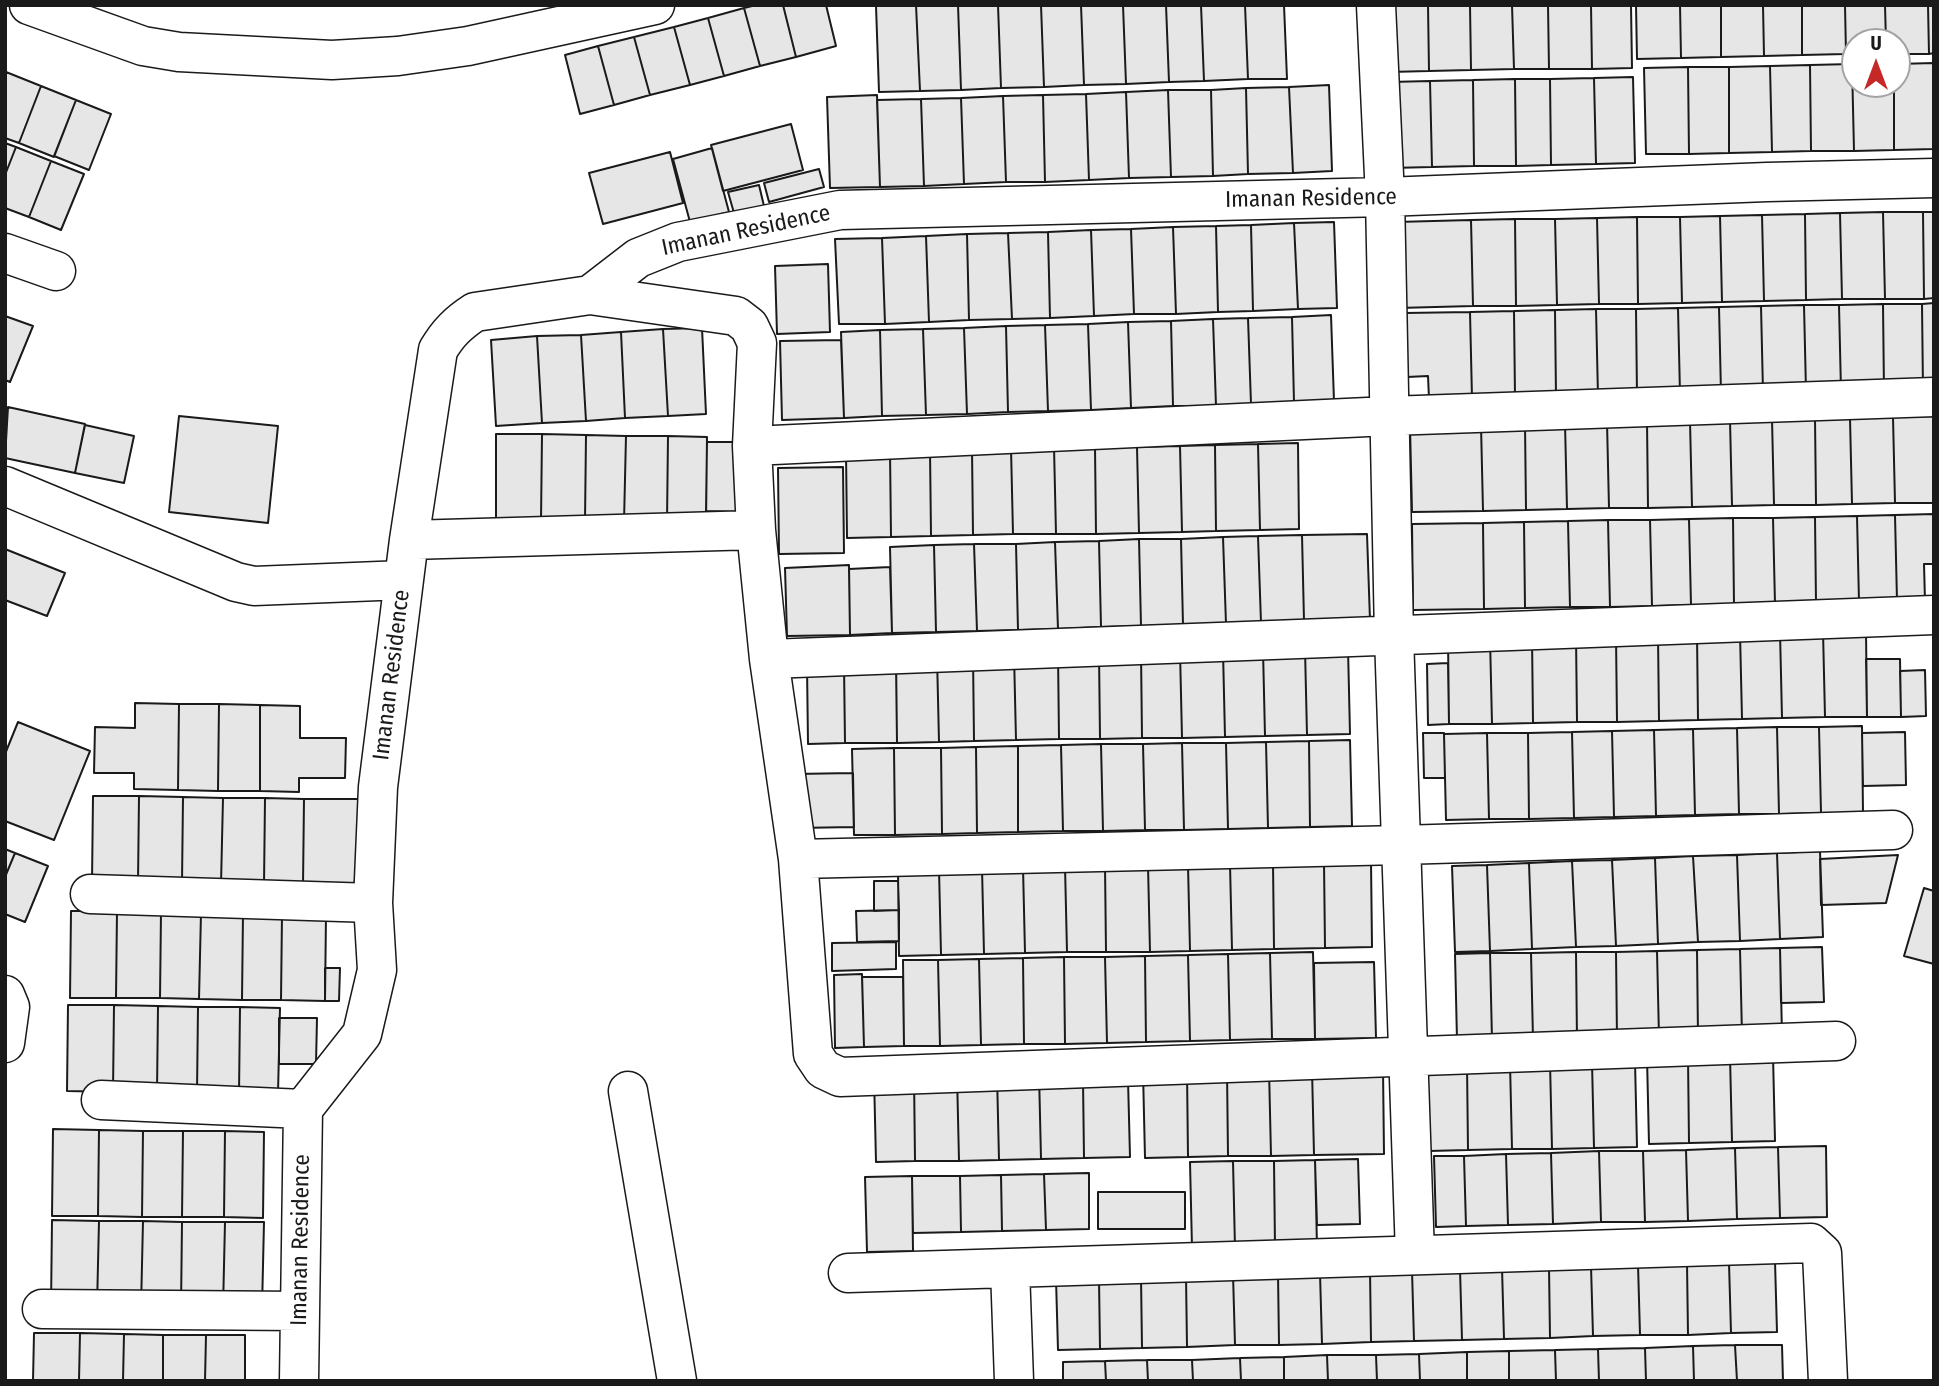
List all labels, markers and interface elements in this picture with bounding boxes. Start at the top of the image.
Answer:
north arrow [1841,28,1911,98]
text: U [1870,32,1882,55]
street label: Imanan Residence [1225,184,1397,214]
street label: Imanan Residence [659,200,833,262]
street label: Imanan Residence [368,588,416,762]
street label: Imanan Residence [286,1154,316,1326]

